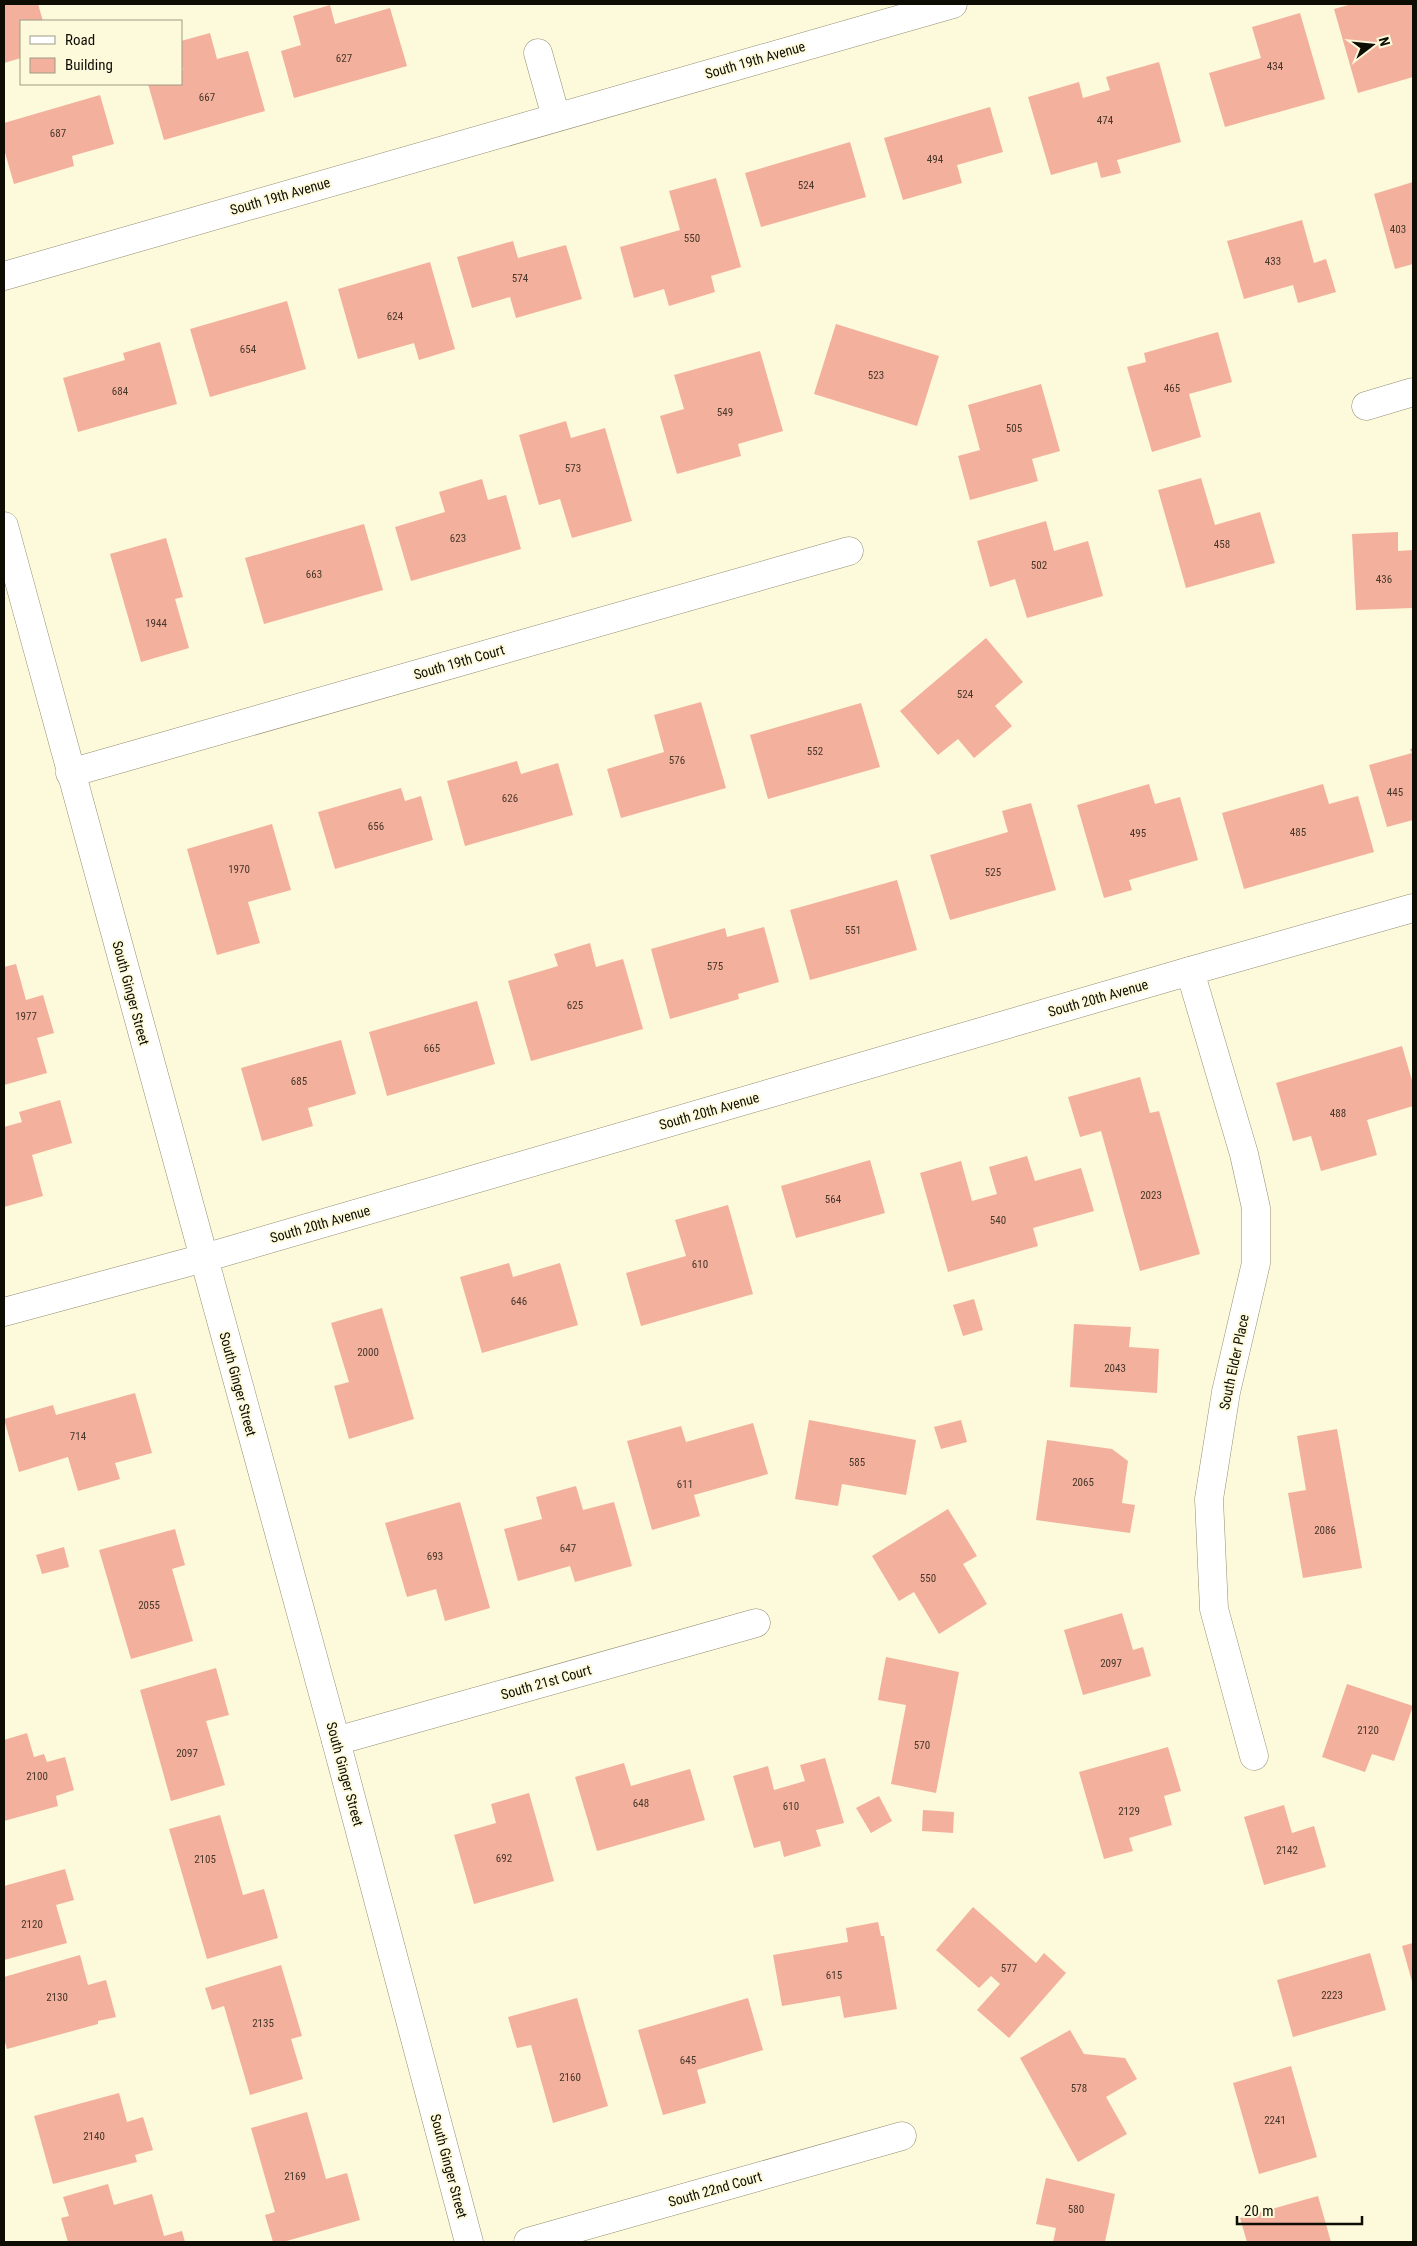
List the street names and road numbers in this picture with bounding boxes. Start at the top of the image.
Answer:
street label: South 19th Avenue [703,38,807,82]
street label: South 19th Avenue [228,174,332,218]
street label: South 19th Court [412,641,506,683]
street label: South Ginger Street [109,939,153,1047]
street label: South 20th Avenue [1046,976,1150,1020]
street label: South 20th Avenue [657,1089,761,1133]
street label: South 20th Avenue [268,1202,372,1246]
street label: South Elder Place [1216,1312,1252,1411]
street label: South Ginger Street [216,1330,260,1438]
street label: South 21st Court [499,1661,593,1703]
street label: South Ginger Street [323,1720,367,1828]
street label: South Ginger Street [427,2112,471,2220]
street label: South 22nd Court [666,2168,764,2210]

